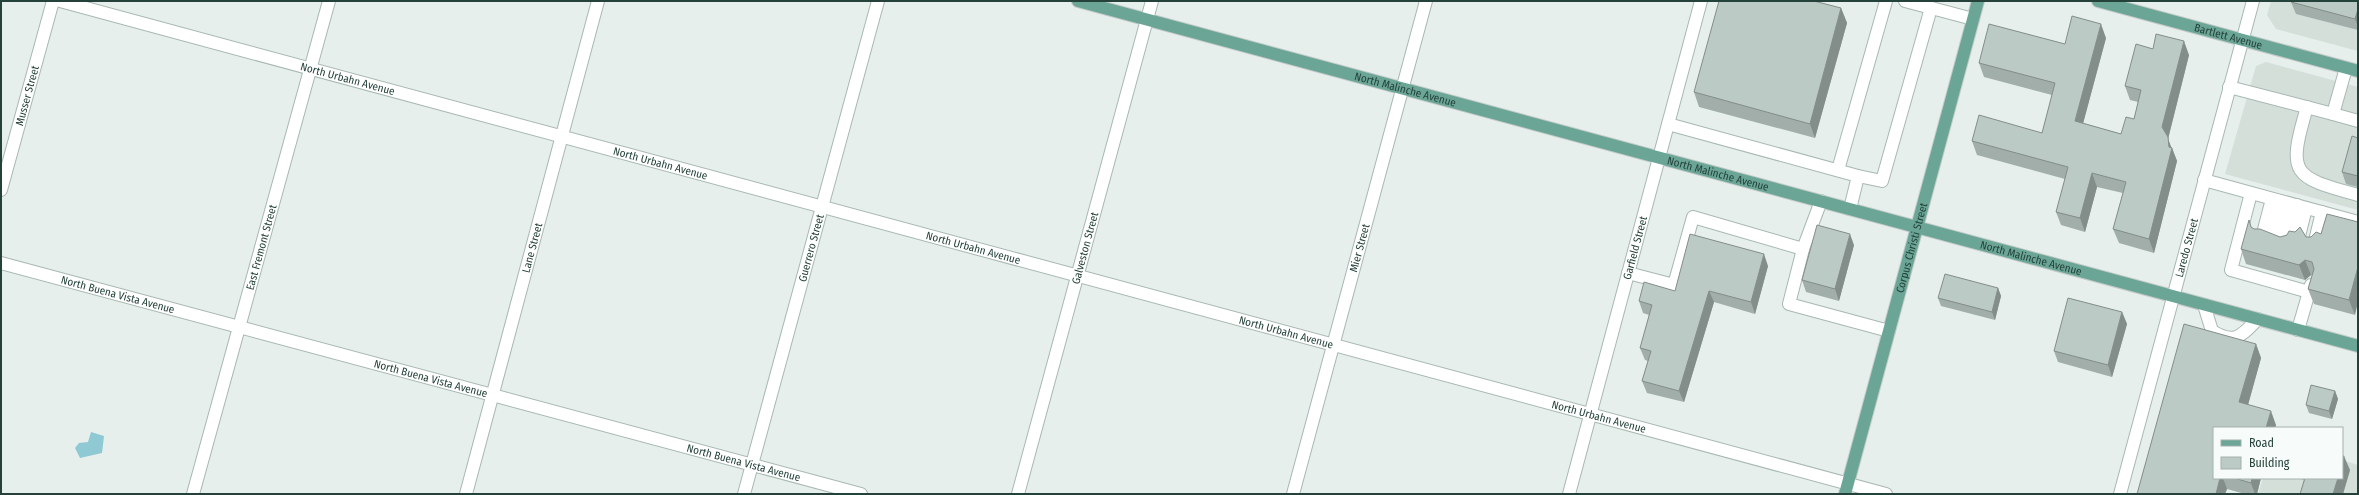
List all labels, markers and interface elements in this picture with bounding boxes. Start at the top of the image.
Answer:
street label: Bartlett Avenue [2193,21,2264,52]
street label: North Urbahn Avenue [299,60,396,98]
street label: Musser Street [13,64,42,127]
street label: North Malinche Avenue [1353,70,1457,110]
street label: North Urbahn Avenue [612,145,709,183]
street label: North Malinche Avenue [1666,154,1770,194]
street label: Corpus Christi Street [1894,201,1930,294]
street label: East Fremont Street [244,203,280,292]
street label: Galveston Street [1069,210,1101,286]
street label: Guerrero Street [796,213,827,283]
street label: Garfield Street [1621,214,1650,281]
street label: Laredo Street [2173,217,2201,279]
street label: Lane Street [520,221,545,274]
street label: Mier Street [1347,222,1373,274]
street label: North Urbahn Avenue [925,229,1022,267]
street label: North Malinche Avenue [1979,238,2083,278]
street label: North Buena Vista Avenue [59,273,176,316]
street label: North Urbahn Avenue [1237,314,1335,351]
street label: North Buena Vista Avenue [372,357,489,400]
street label: North Urbahn Avenue [1550,398,1647,436]
legend [2213,427,2343,479]
text: Road [2249,436,2274,450]
street label: North Buena Vista Avenue [685,442,802,484]
text: Building [2249,456,2290,470]

